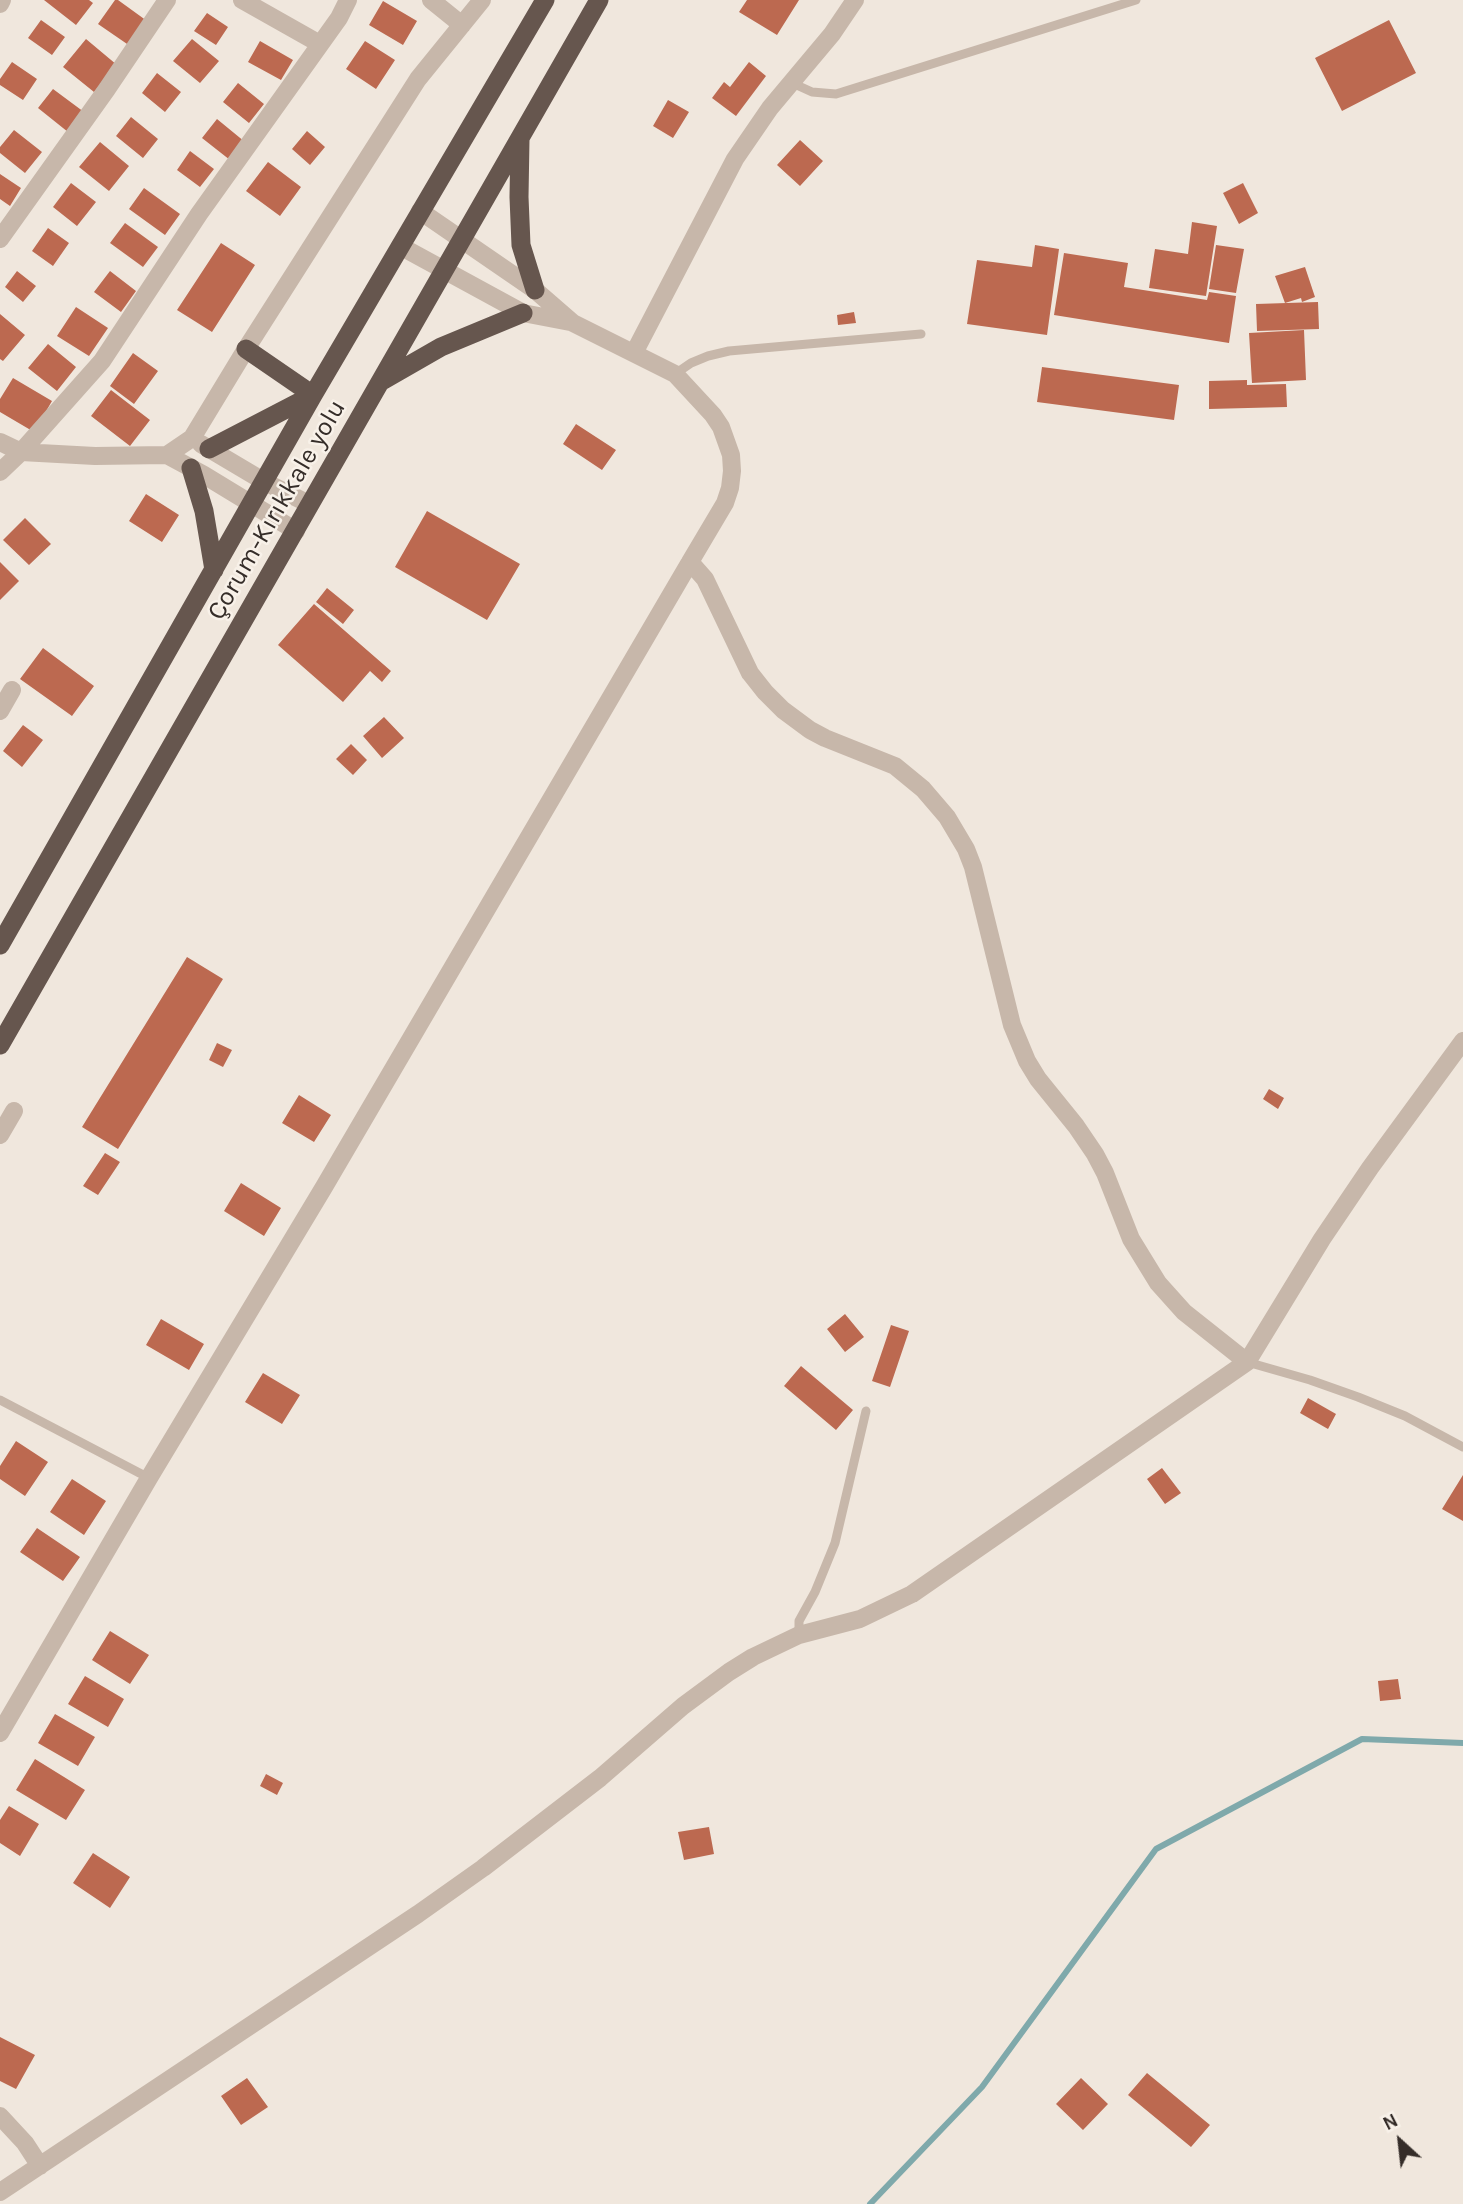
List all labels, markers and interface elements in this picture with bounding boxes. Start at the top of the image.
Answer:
street label: Çorum-Kırıkkale yolu [201,394,353,626]
north arrow [1365,2106,1435,2176]
text: N [1379,2109,1402,2135]

